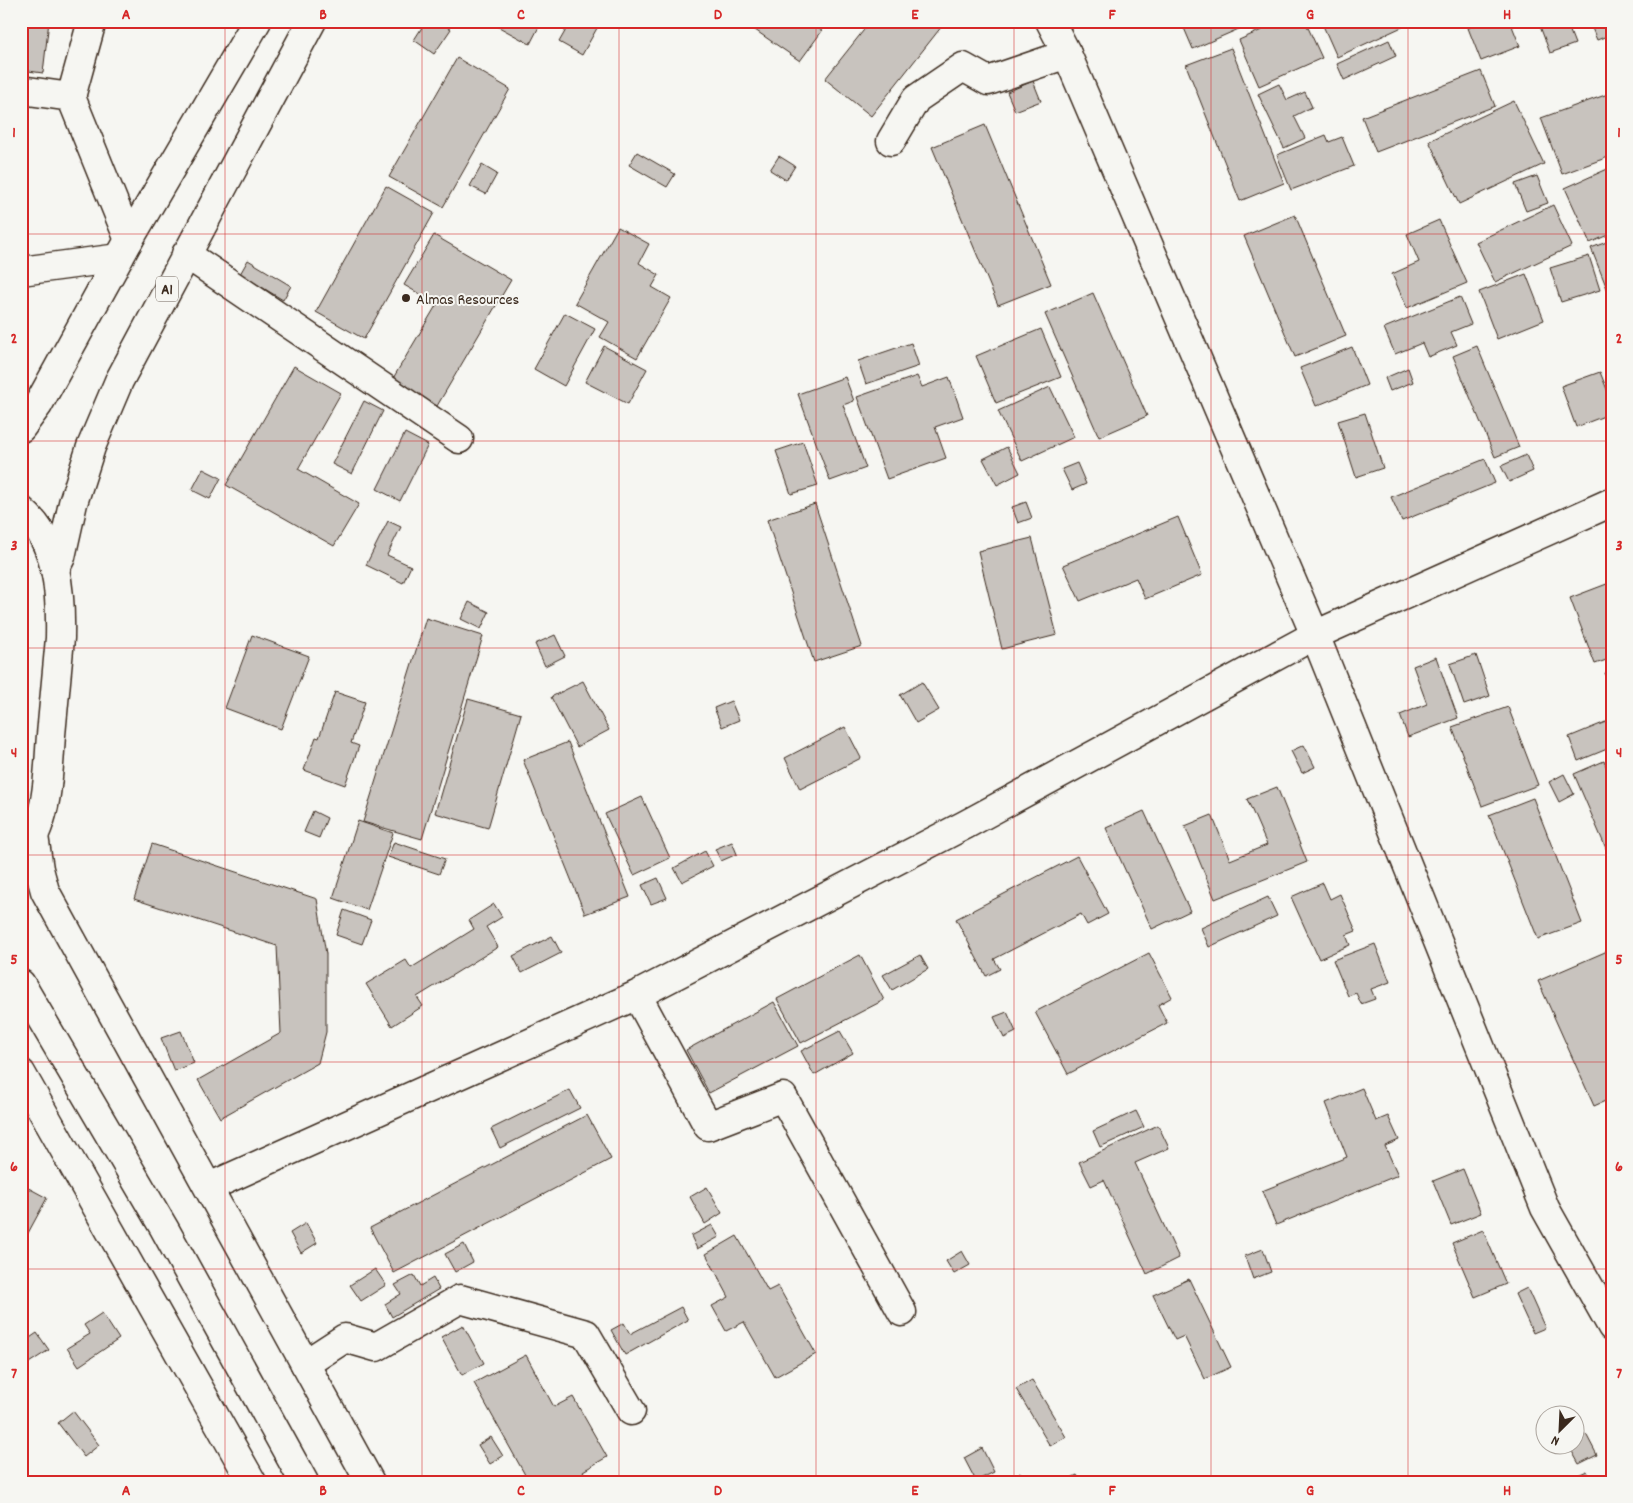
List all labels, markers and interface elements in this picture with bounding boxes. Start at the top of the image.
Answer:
text: A [122,4,131,27]
text: B [319,4,327,27]
text: C [517,4,525,27]
text: D [714,4,723,27]
text: E [911,4,919,27]
text: F [1108,4,1116,27]
text: G [1306,4,1314,27]
text: H [1503,4,1511,27]
text: 1 [12,122,16,145]
text: 1 [1617,122,1621,145]
road number: A1 [156,276,178,302]
place label: Almas Resources [416,289,519,312]
marker: Almas Resources [400,292,412,304]
text: 2 [11,328,18,351]
text: 2 [1616,328,1623,351]
text: 3 [10,535,18,558]
text: 3 [1615,535,1623,558]
text: 4 [11,742,17,765]
text: 4 [1616,742,1622,765]
text: 5 [10,949,18,972]
text: 5 [1615,949,1623,972]
text: 6 [10,1156,18,1179]
text: 6 [1615,1156,1623,1179]
text: 7 [11,1363,17,1386]
text: 7 [1616,1363,1622,1386]
north arrow [1536,1406,1586,1456]
text: N [1548,1429,1563,1451]
text: A [122,1480,131,1503]
text: B [319,1480,327,1503]
text: C [517,1480,525,1503]
text: D [714,1480,723,1503]
text: E [911,1480,919,1503]
text: F [1108,1480,1116,1503]
text: G [1306,1480,1314,1503]
text: H [1503,1480,1511,1503]

